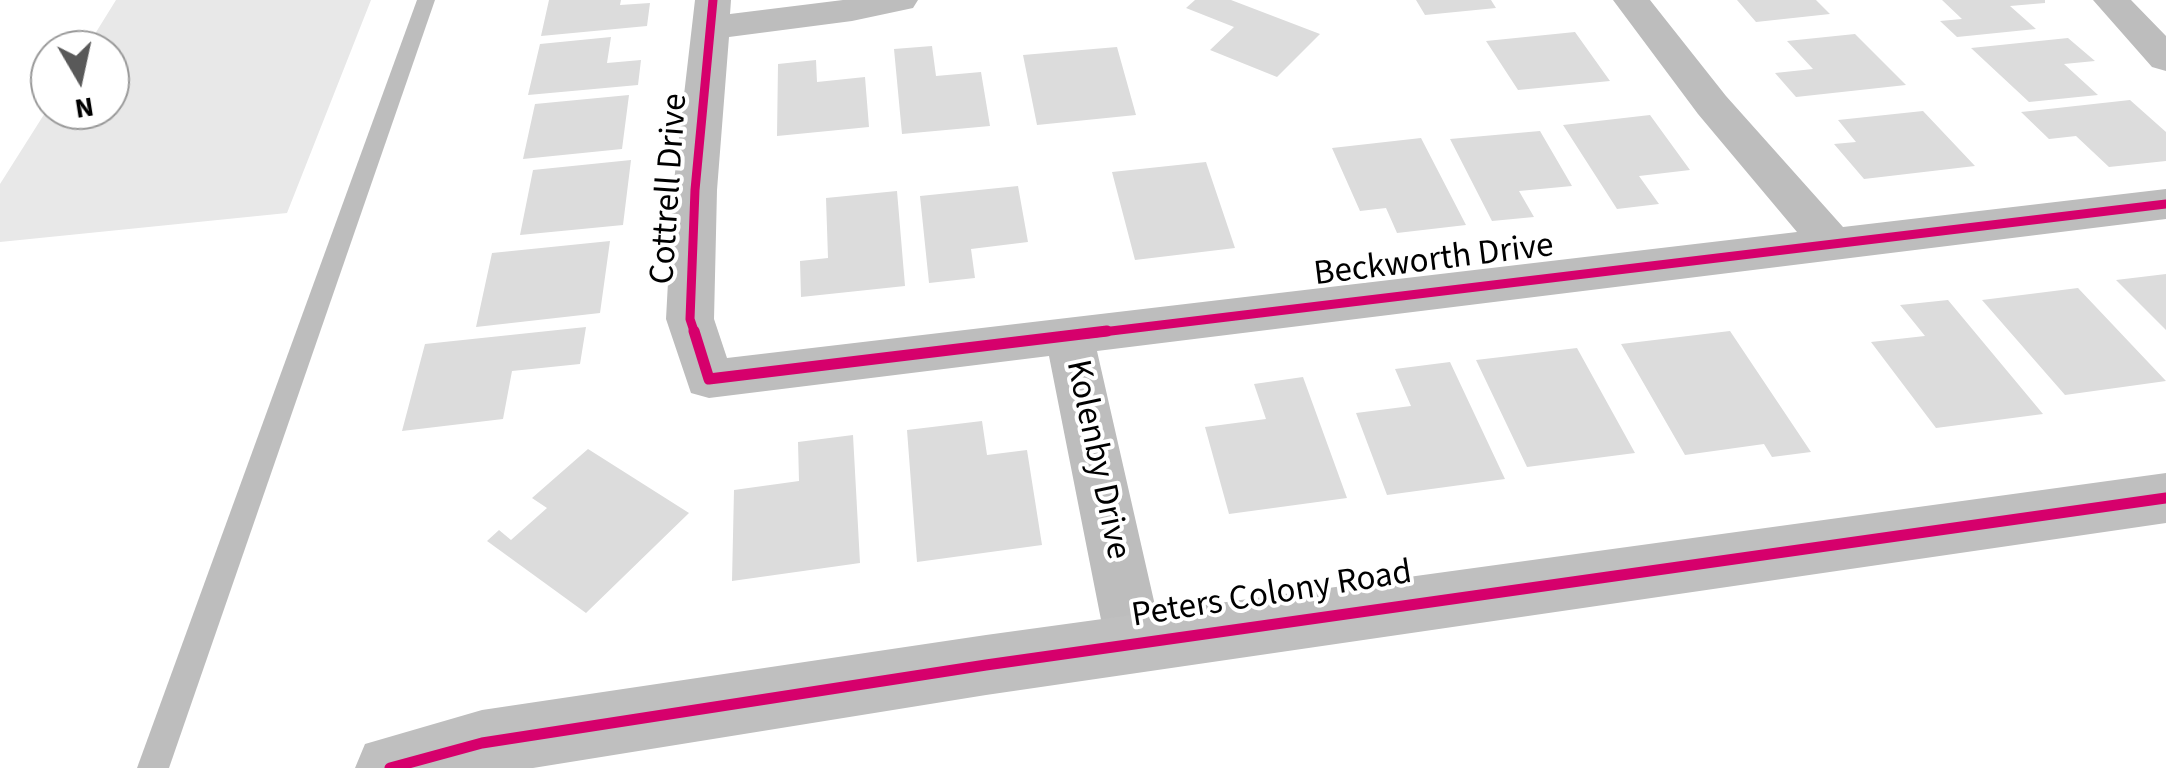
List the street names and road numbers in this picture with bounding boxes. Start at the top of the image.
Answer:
street label: Cottrell Drive [643,92,699,286]
street label: Beckworth Drive [1312,226,1556,298]
street label: Kolenby Drive [1054,356,1138,564]
street label: Peters Colony Road [1129,553,1415,639]

